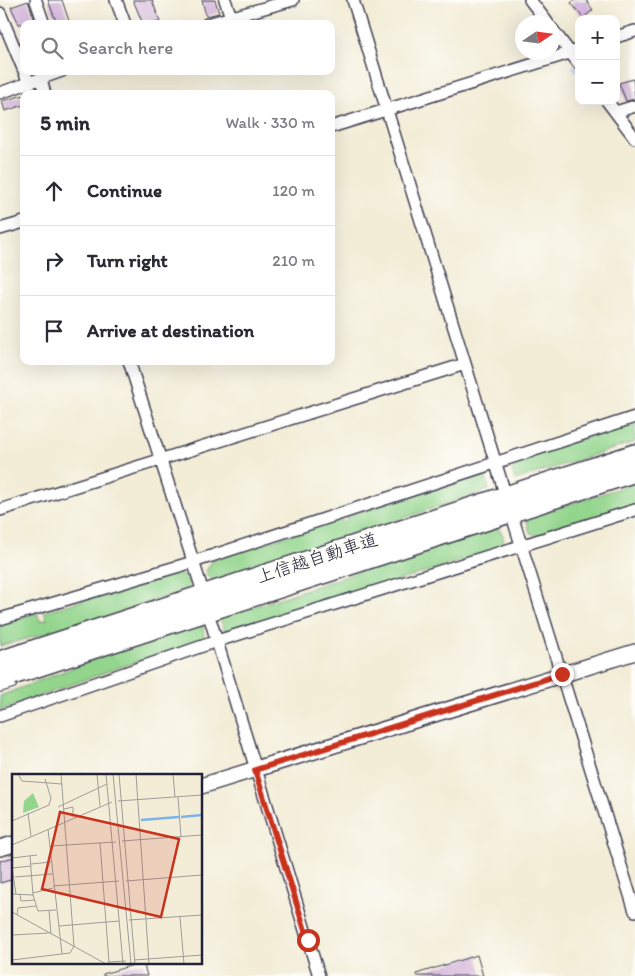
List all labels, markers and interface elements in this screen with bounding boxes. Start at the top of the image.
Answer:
north arrow [515,15,560,60]
map controls [575,15,620,105]
button: + [575,15,620,60]
search box [20,20,335,75]
icon: search [38,34,66,62]
text: Search here [78,36,173,59]
button: − [575,60,620,105]
text: 5 min [40,110,90,135]
text: Walk · 330 m [225,113,315,132]
icon: ahead [40,177,68,205]
text: Continue [87,179,162,202]
text: 120 m [272,181,315,200]
icon: right [40,247,68,275]
text: Turn right [87,249,168,272]
text: 210 m [272,251,315,270]
icon: arrive [40,317,68,345]
text: Arrive at destination [87,319,254,342]
street label: 上信越自動車道 [254,528,380,588]
route end [551,663,574,686]
inset map [12,774,202,964]
route start [297,929,320,952]

